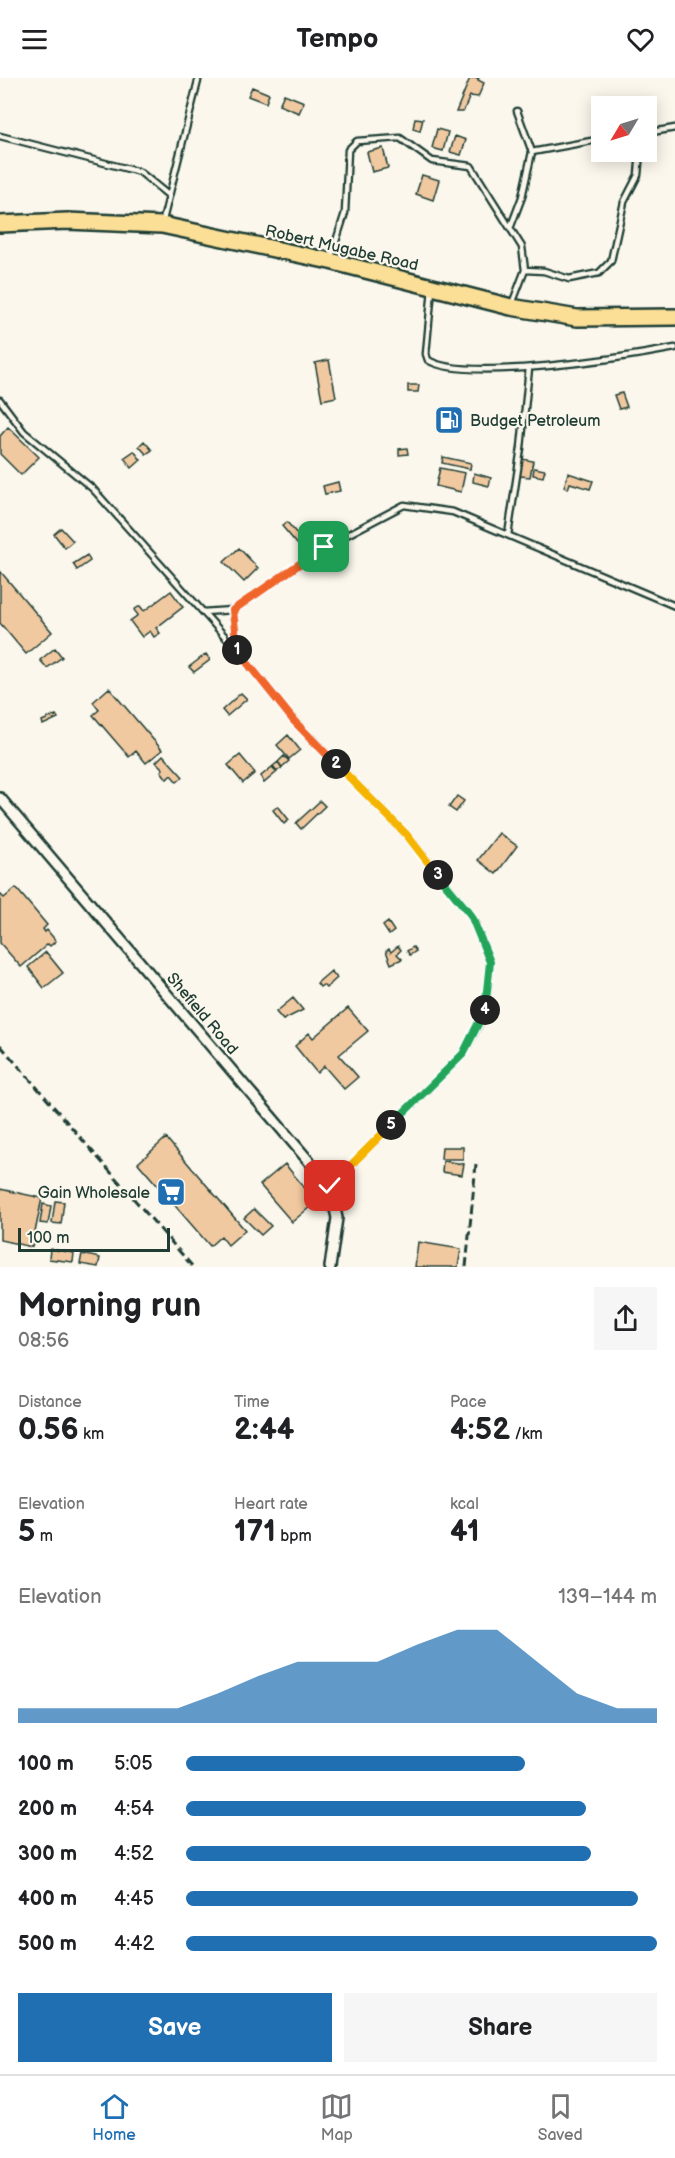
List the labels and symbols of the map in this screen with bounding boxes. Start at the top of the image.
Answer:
north arrow [591,96,657,162]
street label: Robert Mugabe Road [263,222,420,275]
fuel station icon: Budget Petroleum [433,404,465,436]
place label: Budget Petroleum [470,412,600,431]
pin [298,521,349,572]
pin: 1 [222,635,252,665]
pin: 2 [321,749,351,779]
pin: 3 [423,860,453,890]
street label: Shefield Road [162,969,242,1059]
pin: 4 [470,995,500,1025]
pin: 5 [376,1110,406,1140]
pin [304,1160,355,1211]
supermarket icon: Gain Wholesale [155,1176,187,1208]
place label: Gain Wholesale [38,1184,151,1203]
scale bar [18,1225,170,1252]

